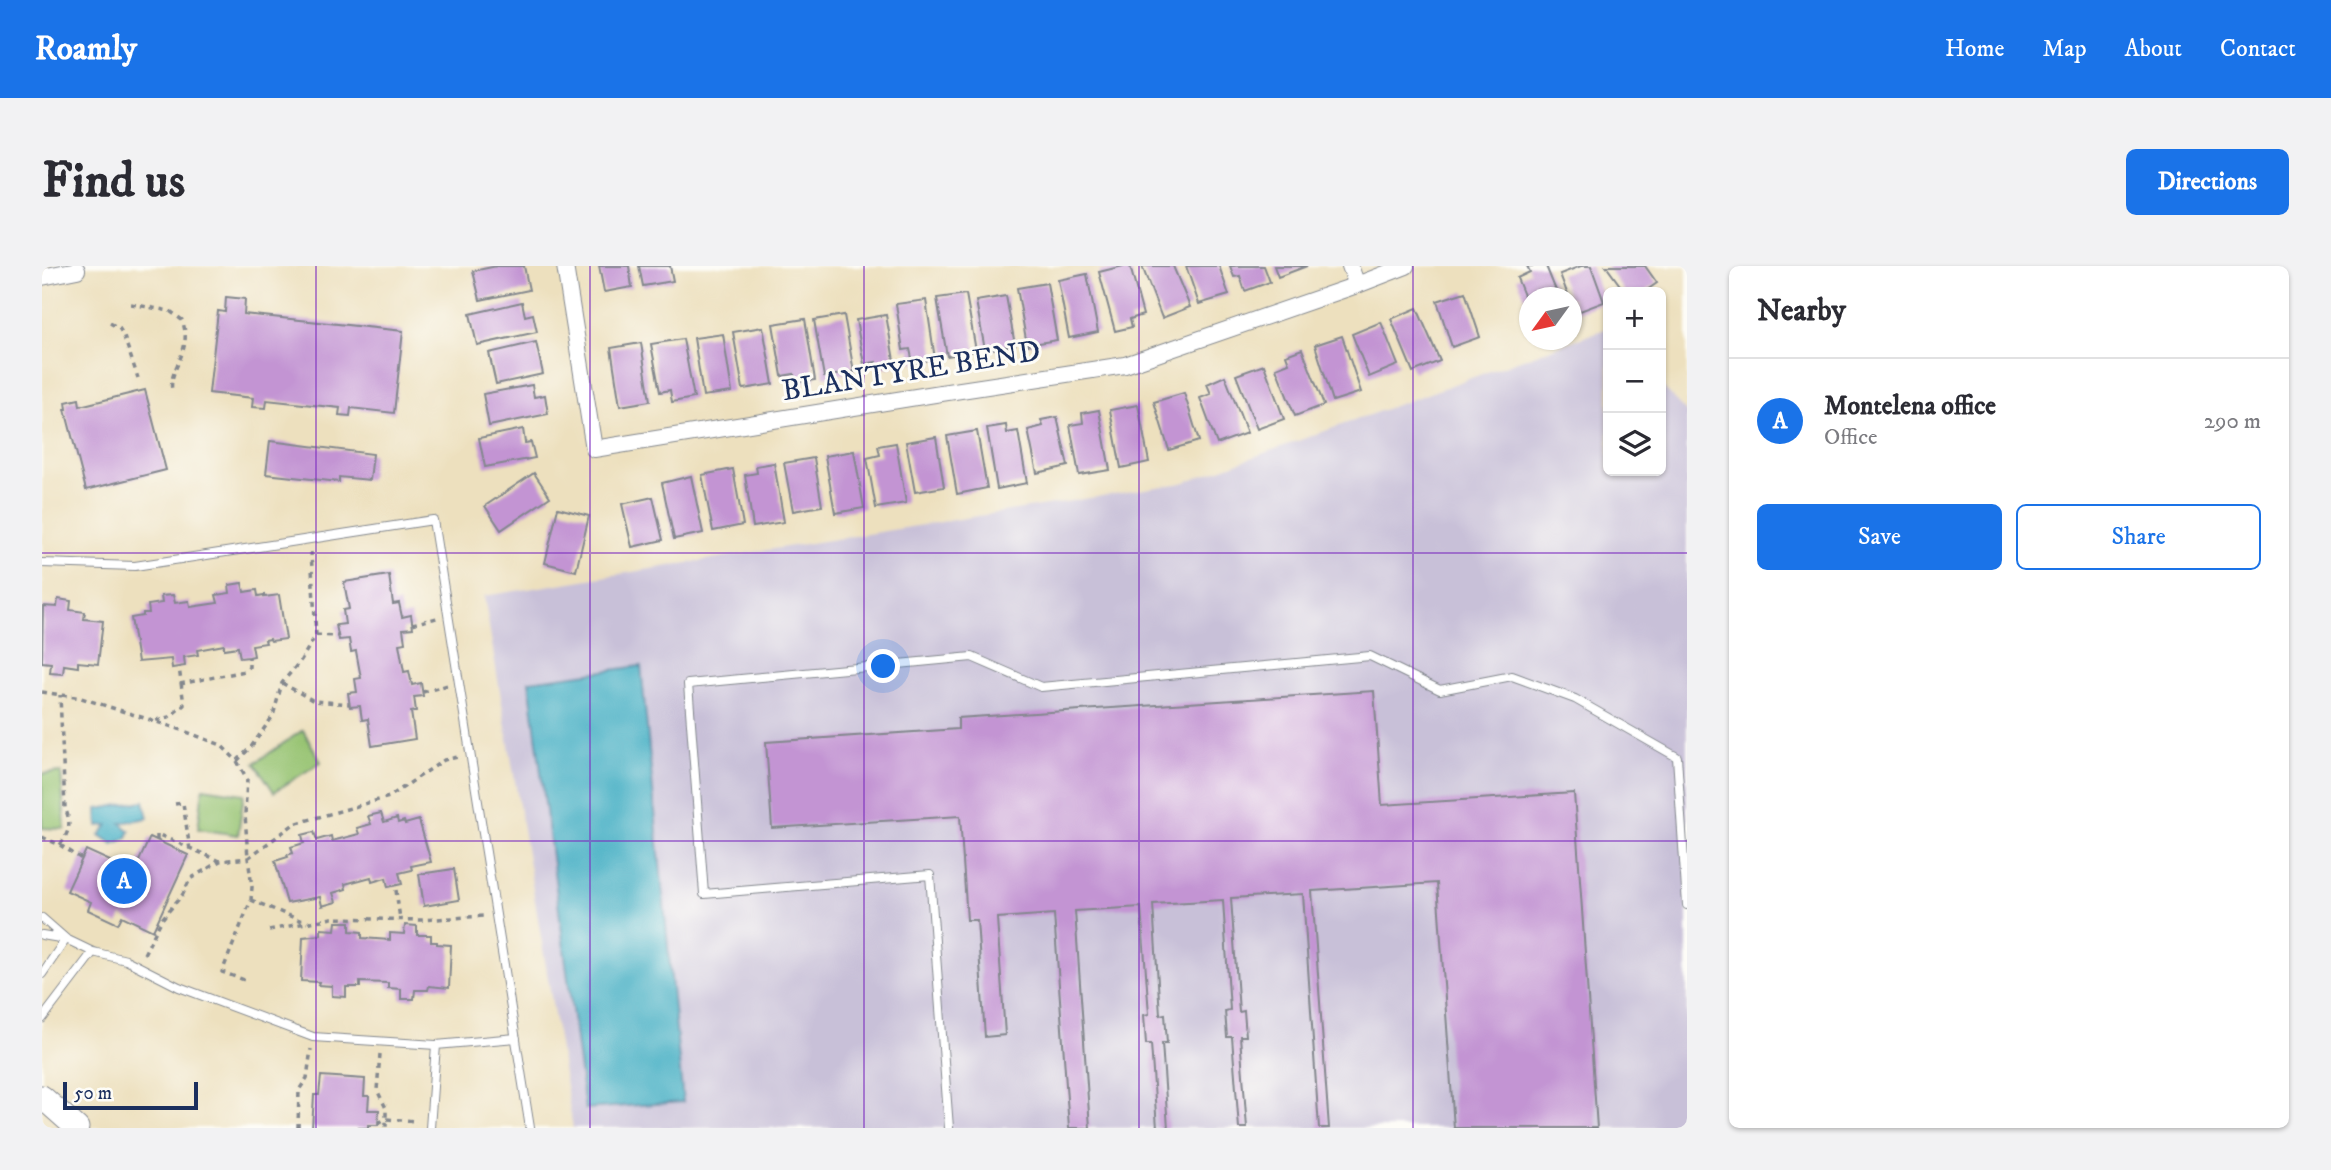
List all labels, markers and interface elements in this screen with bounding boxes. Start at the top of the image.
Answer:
text: Roamly [35,29,137,70]
text: Home [1945,34,2004,64]
text: Map [2042,34,2087,64]
text: About [2125,34,2182,64]
text: Contact [2220,34,2296,64]
button: Directions [2126,149,2289,215]
text: Find us [42,151,185,213]
north arrow [1519,287,1582,350]
map controls [1603,287,1666,476]
button: + [1603,287,1666,350]
text: Nearby [1757,293,1846,330]
street label: BLANTYRE BEND [779,333,1043,410]
button: − [1603,350,1666,413]
text: Montelena office [1824,390,1996,423]
text: A [1773,407,1787,436]
text: 290 m [2204,407,2261,436]
button: layers [1603,413,1666,476]
text: Office [1824,423,1878,452]
button: Save [1757,504,2002,570]
button: Share [2016,504,2261,570]
your location [866,649,900,683]
pin: A [101,855,147,907]
scale bar [63,1079,198,1111]
text: 50 m [74,1082,112,1105]

